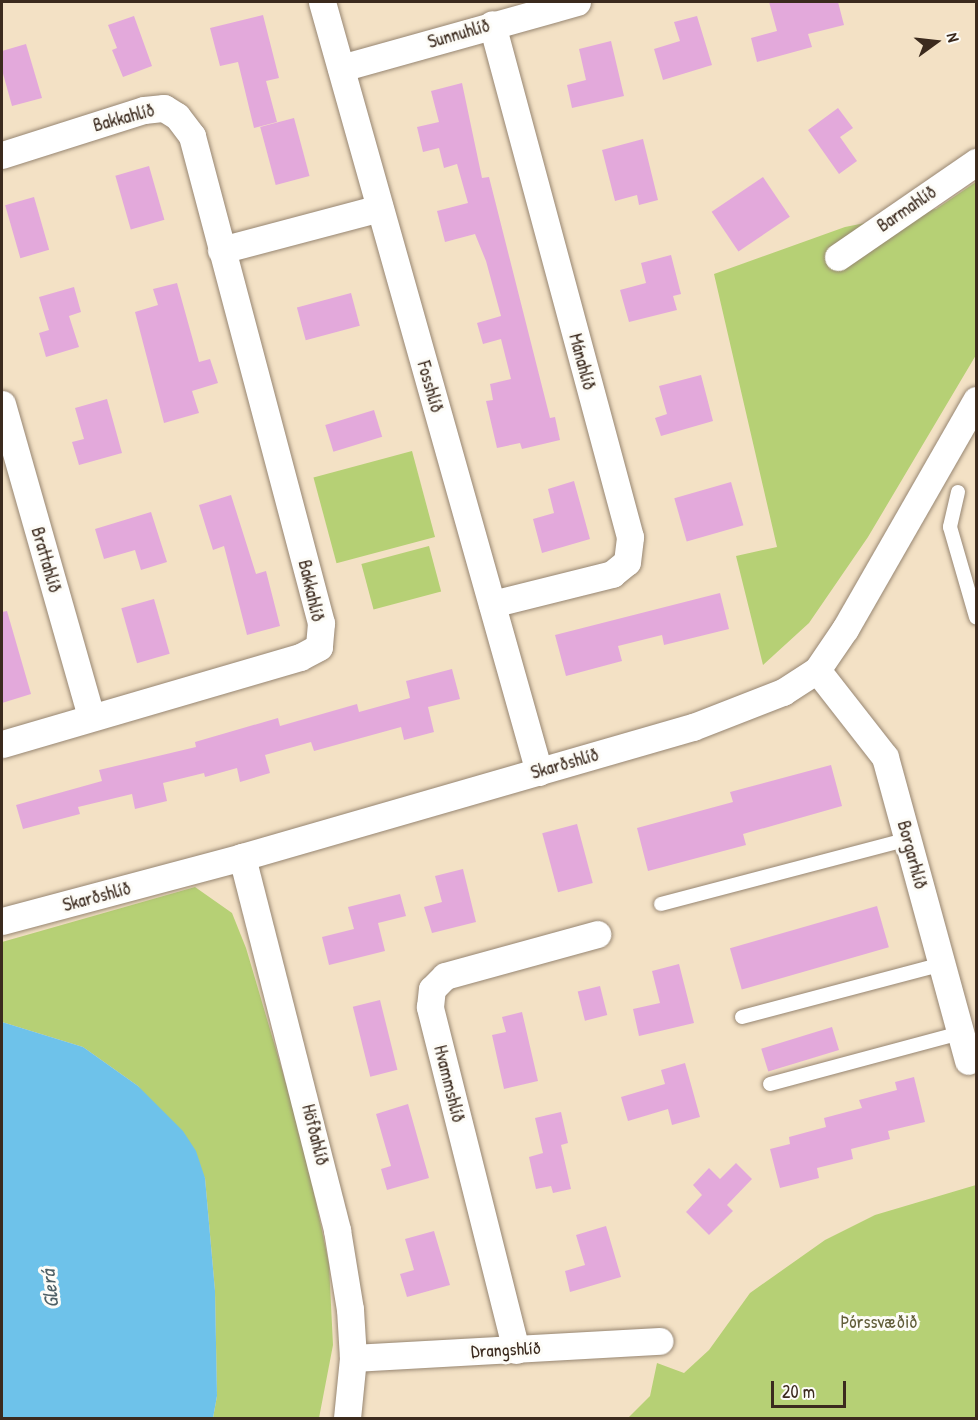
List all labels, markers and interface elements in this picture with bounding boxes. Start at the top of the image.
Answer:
north arrow [906,12,966,72]
street label: Sunnuhlíð [425,15,493,53]
text: N [942,30,965,44]
street label: Bakkahlíð [91,99,157,137]
street label: Barmahlíð [873,181,941,237]
street label: Mánahlíð [564,331,600,393]
street label: Fosshlíð [412,359,448,415]
street label: Brattahlíð [26,525,66,595]
street label: Bakkahlíð [293,558,329,624]
street label: Skarðshlíð [529,744,601,784]
street label: Borgarhlíð [893,818,931,892]
street label: Skarðshlíð [61,878,133,916]
street label: Hvammshlíð [429,1043,469,1125]
street label: Höfðahlíð [297,1102,333,1168]
water label: Glerá [35,1269,63,1309]
park label: Þórssvæðið [840,1311,918,1333]
street label: Drangshlíð [470,1337,542,1363]
scale bar [774,1369,849,1407]
text: 20 m [782,1379,815,1404]

